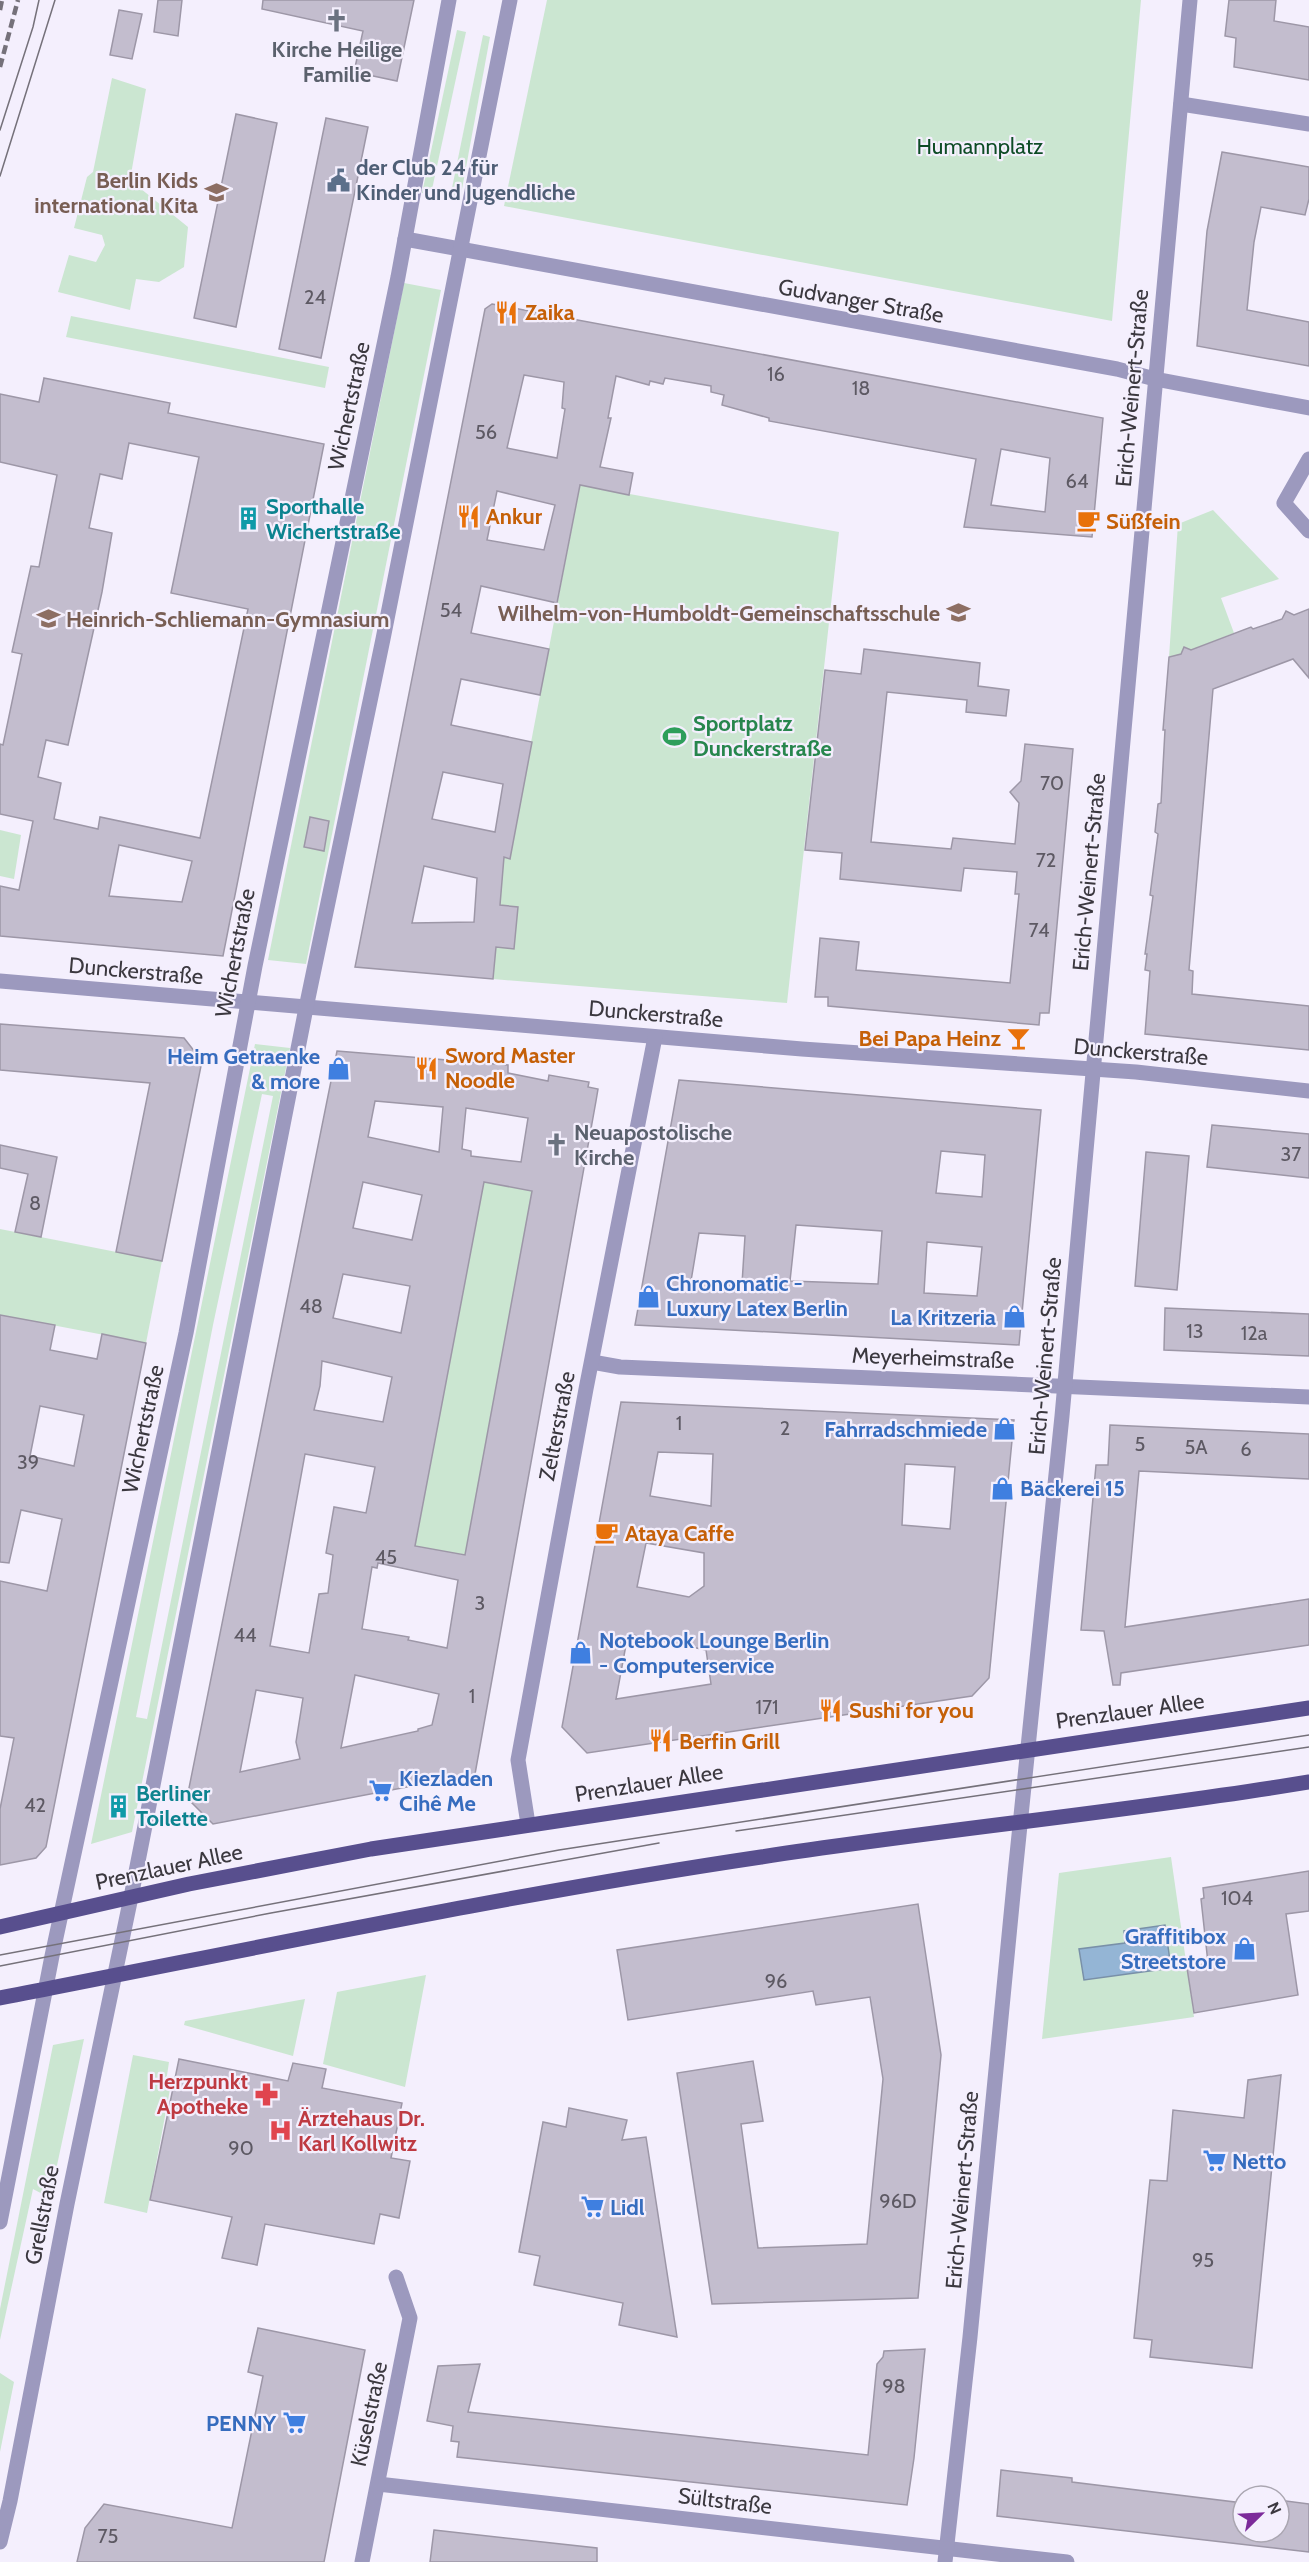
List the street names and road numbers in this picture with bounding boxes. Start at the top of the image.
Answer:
street label: Gudvanger Straße [776,273,946,329]
street label: Erich-Weinert-Straße [1110,288,1154,488]
street label: Wichertstraße [322,339,376,473]
street label: Erich-Weinert-Straße [1067,772,1111,972]
street label: Wichertstraße [209,886,261,1020]
street label: Dunckerstraße [68,952,204,990]
street label: Dunckerstraße [588,995,724,1033]
street label: Dunckerstraße [1073,1033,1209,1071]
street label: Erich-Weinert-Straße [1023,1256,1067,1456]
street label: Meyerheimstraße [851,1342,1015,1374]
street label: Wichertstraße [116,1362,170,1496]
street label: Zelterstraße [533,1369,581,1483]
street label: Prenzlauer Allee [1054,1687,1206,1735]
street label: Prenzlauer Allee [573,1758,725,1808]
street label: Prenzlauer Allee [93,1838,245,1896]
street label: Erich-Weinert-Straße [940,2090,984,2290]
street label: Grellstraße [19,2163,65,2267]
street label: Küselstraße [345,2359,393,2469]
street label: Sültstraße [676,2482,774,2520]

